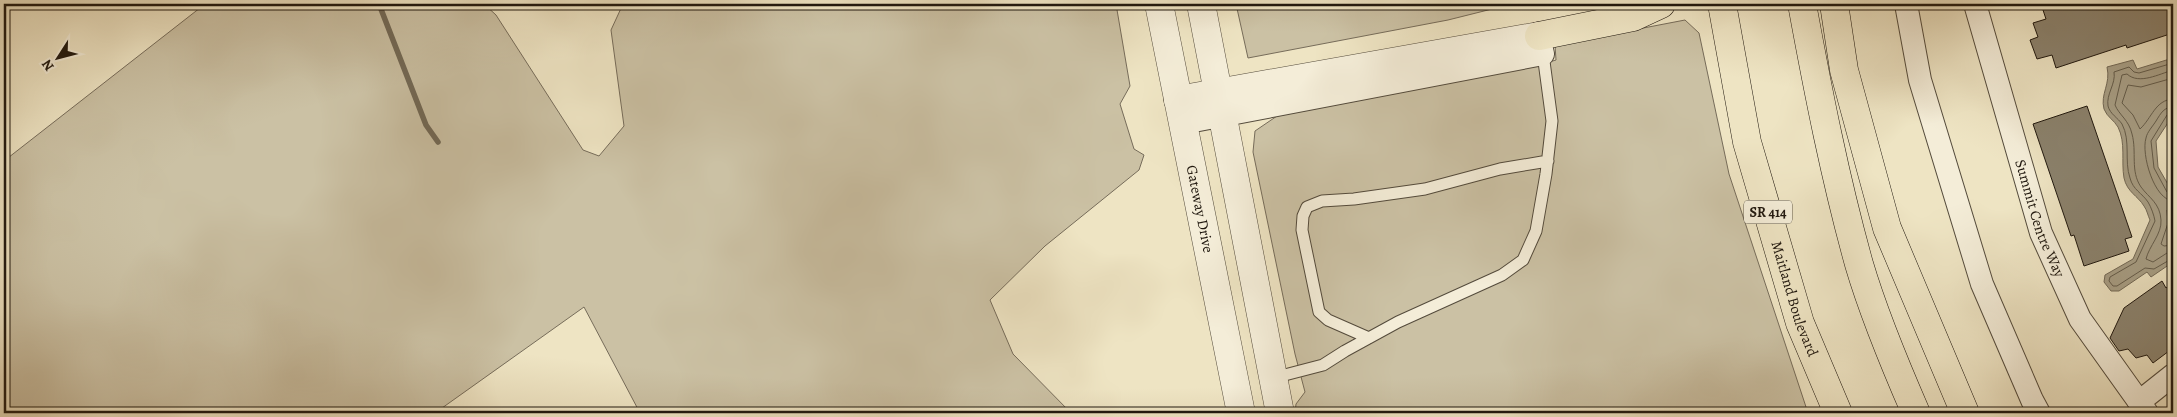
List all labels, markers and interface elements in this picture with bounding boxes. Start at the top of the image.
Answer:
north arrow [32,32,82,82]
text: N [37,56,59,75]
street label: Summit Centre Way [2010,157,2070,281]
street label: Gateway Drive [1182,163,1219,255]
road number: SR 414 [1744,200,1792,223]
street label: Maitland Boulevard [1766,238,1823,360]

